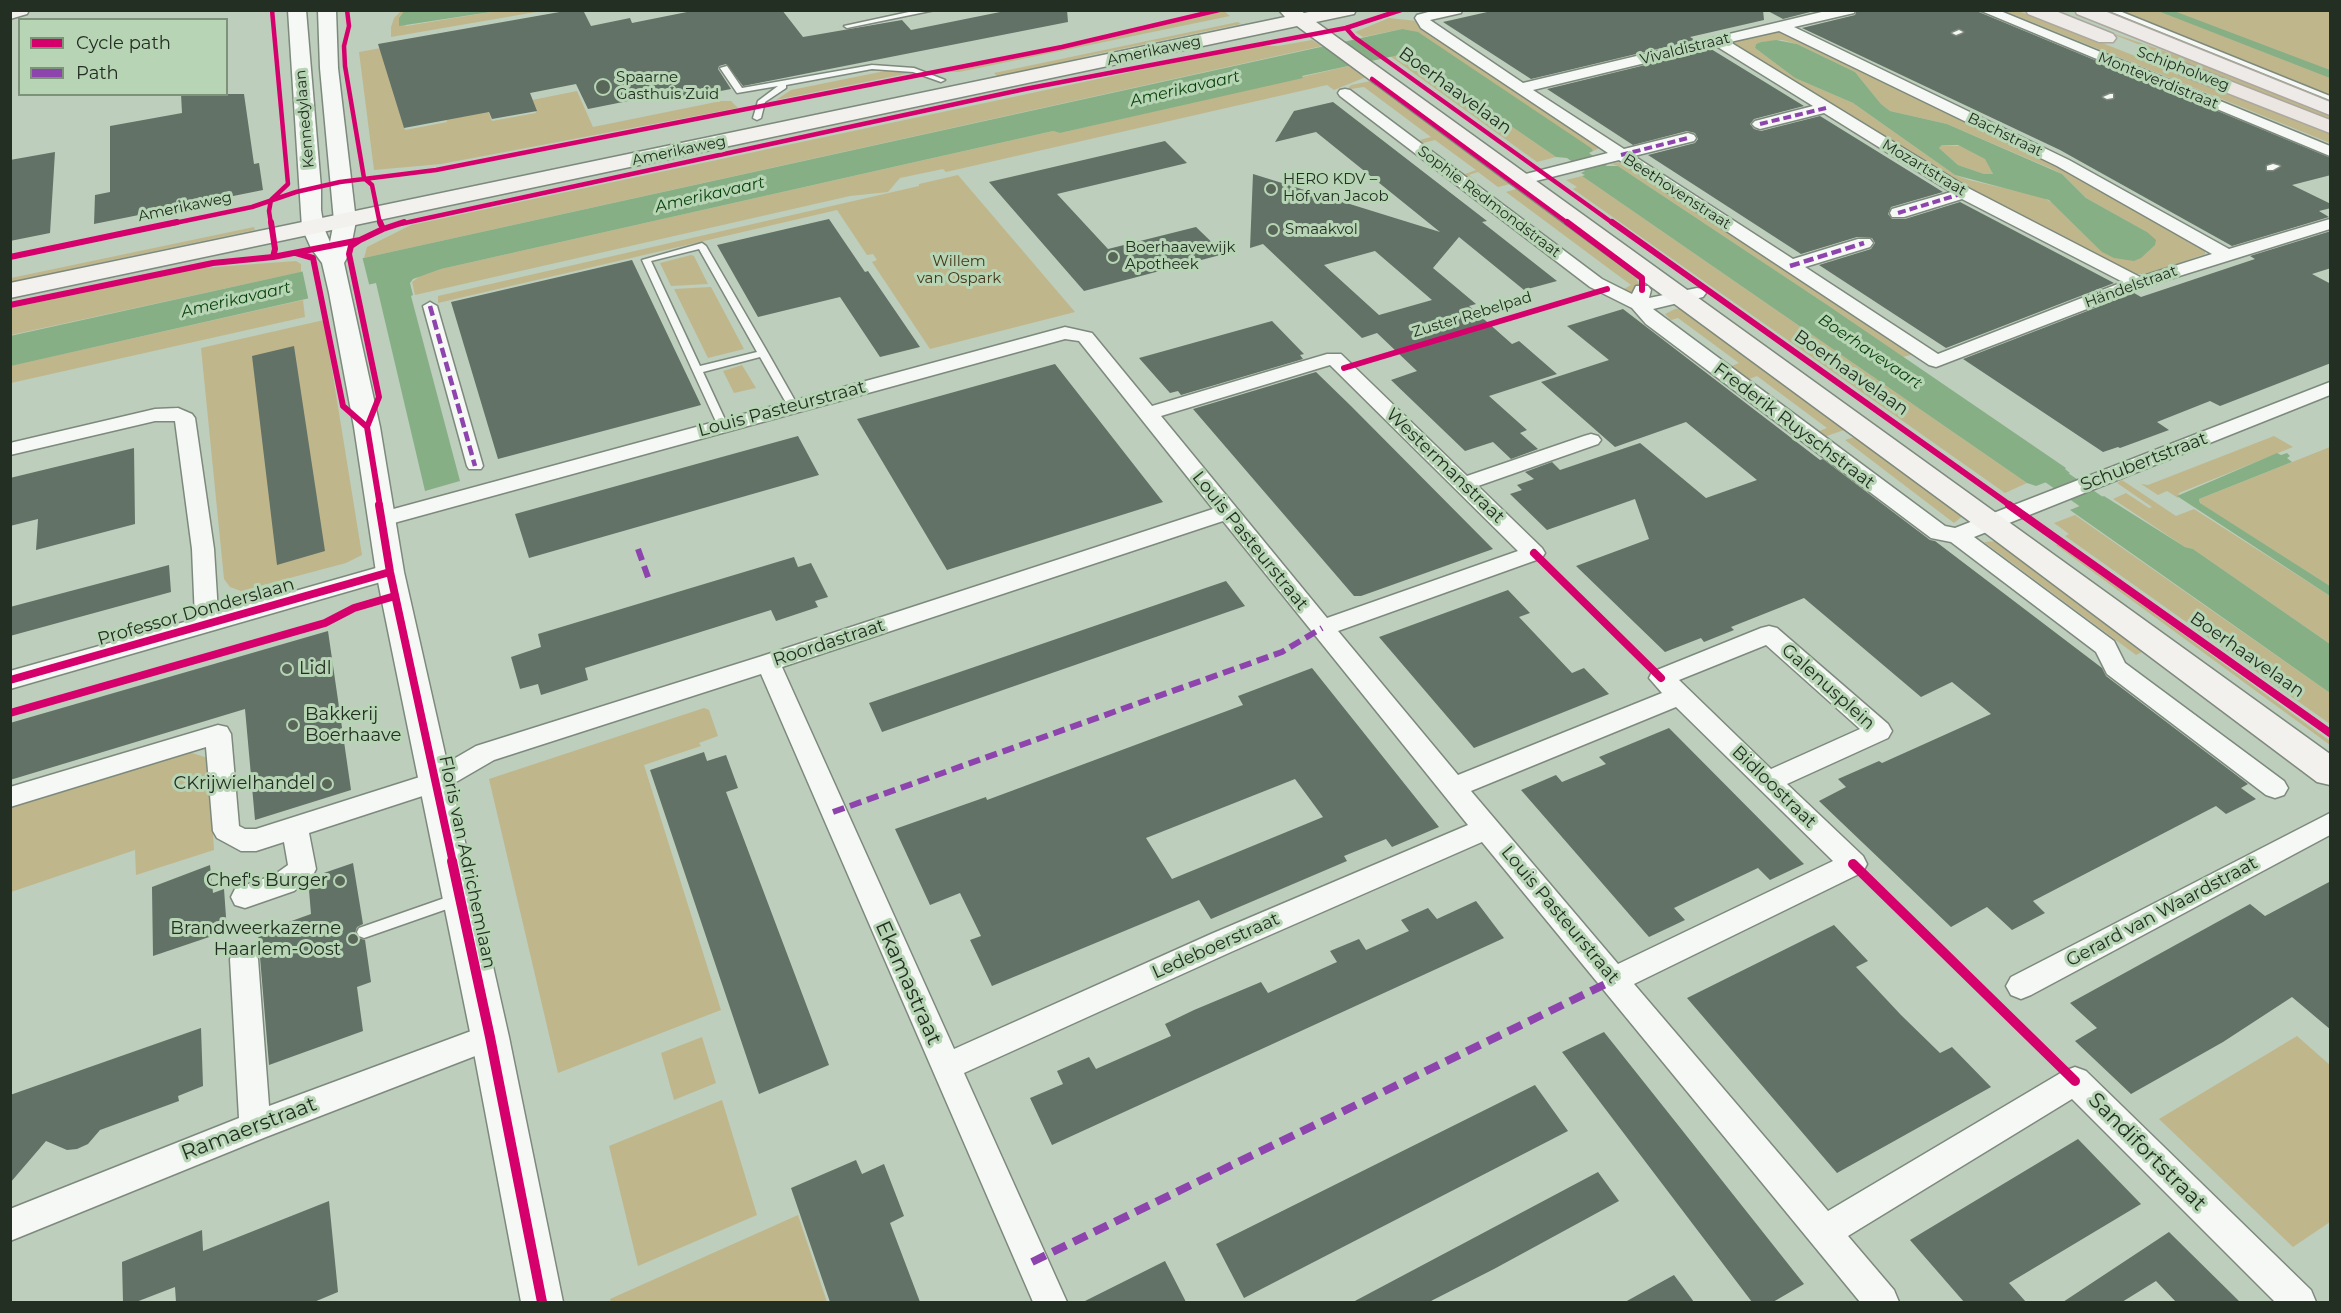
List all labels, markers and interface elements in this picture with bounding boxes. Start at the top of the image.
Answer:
legend [18,18,228,96]
street label: Vivaldistraat [1638,29,1732,69]
text: Cycle path [76,32,171,54]
street label: Amerikaweg [1105,32,1203,70]
street label: Boerhaavelaan [1394,43,1516,139]
street label: Schipholweg [2134,43,2232,95]
street label: Monteverdistraat [2095,49,2221,113]
text: Path [76,62,119,84]
water label: Amerikavaart [1128,67,1242,111]
street label: Kennedylaan [292,69,318,169]
place label: Spaarne Gasthuis Zuid [616,69,719,104]
marker: Spaarne Gasthuis Zuid [594,78,612,96]
street label: Bachstraat [1965,109,2045,161]
street label: Amerikaweg [630,132,728,170]
street label: Mozartstraat [1879,136,1969,200]
street label: Sophie Redmondstraat [1414,142,1564,262]
street label: Beethovenstraat [1620,151,1734,233]
place label: HERO KDV – Hof van Jacob [1283,171,1389,206]
water label: Amerikavaart [653,173,767,217]
marker: HERO KDV – Hof van Jacob [1264,182,1278,196]
street label: Amerikaweg [136,188,234,226]
place label: Smaakvol [1285,221,1358,239]
marker: Smaakvol [1266,223,1280,237]
place label: Boerhaavewijk Apotheek [1125,239,1235,274]
marker: Boerhaavewijk Apotheek [1106,250,1120,264]
park label: Willem van Ospark [917,253,1001,288]
street label: Händelstraat [2082,262,2180,312]
water label: Amerikavaart [179,278,293,322]
street label: Zuster Rebelpad [1410,288,1534,342]
water label: Boerhavevaart [1814,310,1926,394]
street label: Boerhaavelaan [1790,326,1912,420]
street label: Frederik Ruyschstraat [1709,358,1879,494]
street label: Louis Pasteurstraat [696,376,868,442]
street label: Westermanstraat [1381,404,1509,528]
street label: Schubertstraat [2077,428,2211,496]
street label: Louis Pasteurstraat [1187,467,1313,615]
street label: Professor Donderslaan [95,574,297,650]
street label: Boerhaavelaan [2186,608,2308,702]
street label: Roordastraat [770,615,888,671]
street label: Galenusplein [1777,639,1879,735]
place label: Lidl [299,658,331,680]
marker: Lidl [280,662,294,676]
place label: Bakkerij Boerhaave [305,704,401,746]
marker: Bakkerij Boerhaave [286,718,300,732]
street label: Bidloostraat [1727,741,1821,833]
street label: Floris van Adrichemlaan [434,754,500,970]
place label: CKrijwielhandel [174,773,315,795]
marker: CKrijwielhandel [320,777,334,791]
street label: Louis Pasteurstraat [1496,842,1624,988]
street label: Gerard van Waardstraat [2063,852,2261,972]
place label: Chef's Burger [206,870,328,892]
marker: Chef's Burger [333,874,347,888]
street label: Ledeboerstraat [1149,908,1283,984]
street label: Ekamastraat [869,917,947,1049]
place label: Brandweerkazerne Haarlem-Oost [170,918,341,960]
marker: Brandweerkazerne Haarlem-Oost [346,932,360,946]
street label: Sandifortstraat [2083,1088,2211,1216]
street label: Ramaerstraat [178,1092,320,1166]

